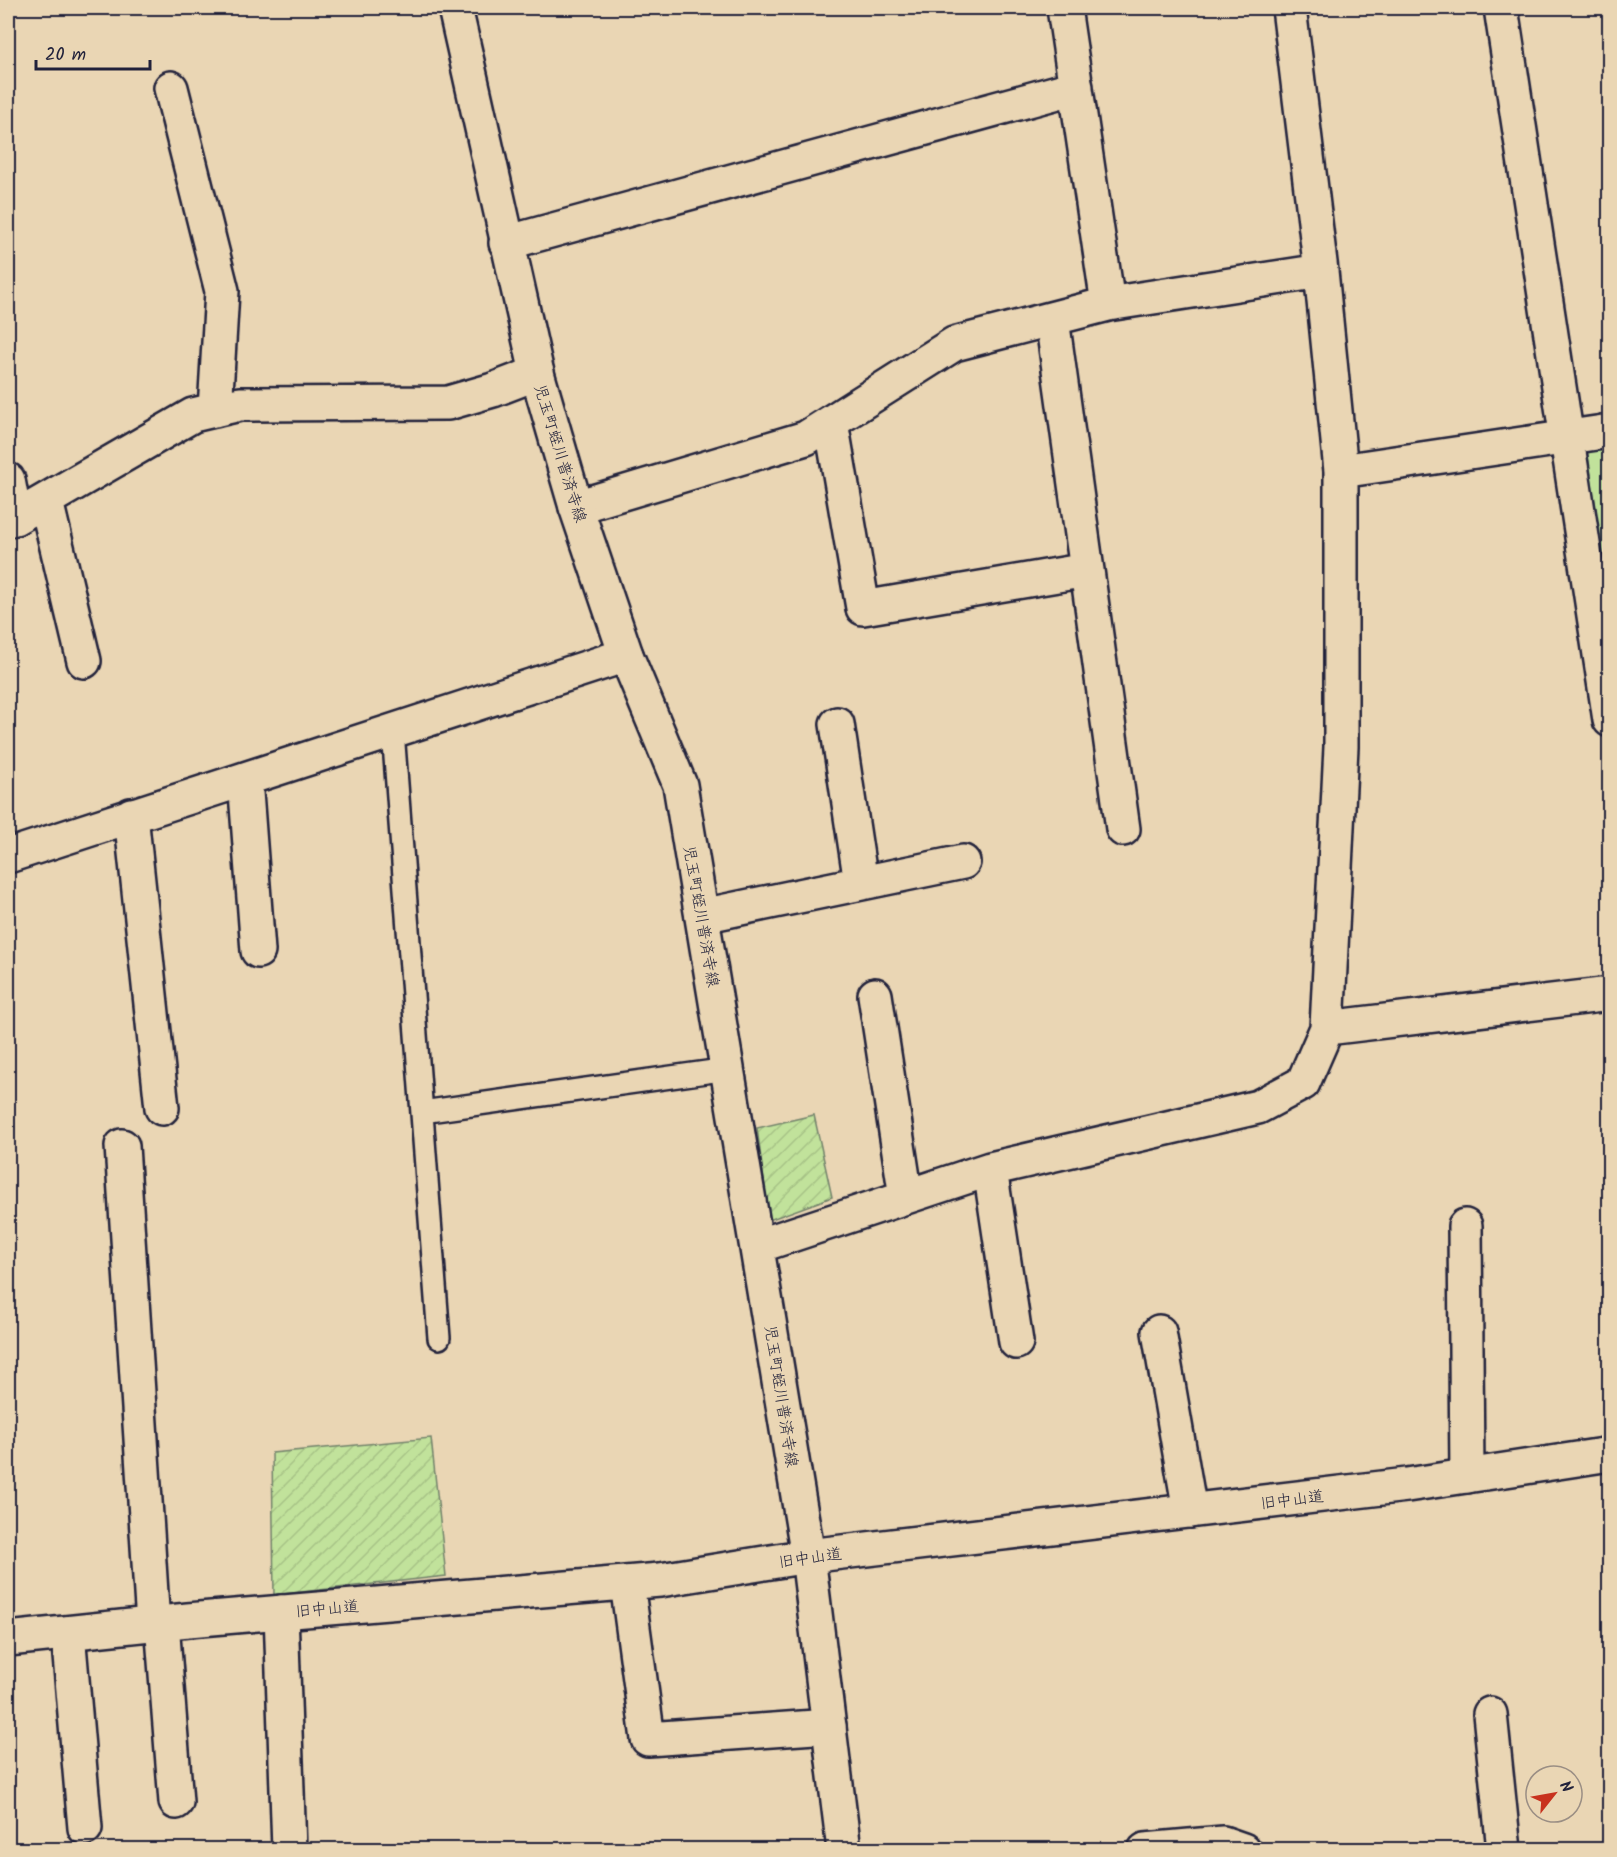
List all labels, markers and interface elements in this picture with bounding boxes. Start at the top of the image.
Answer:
scale bar [36,33,150,71]
text: 20 m [45,41,86,70]
street label: 児玉町蛭川普済寺線 [527,381,593,526]
street label: 児玉町蛭川普済寺線 [676,843,725,989]
street label: 児玉町蛭川普済寺線 [757,1323,804,1469]
street label: 旧中山道 [1259,1484,1325,1517]
street label: 旧中山道 [777,1542,844,1575]
street label: 旧中山道 [294,1594,360,1625]
north arrow [1524,1764,1584,1824]
text: N [1552,1776,1579,1798]

